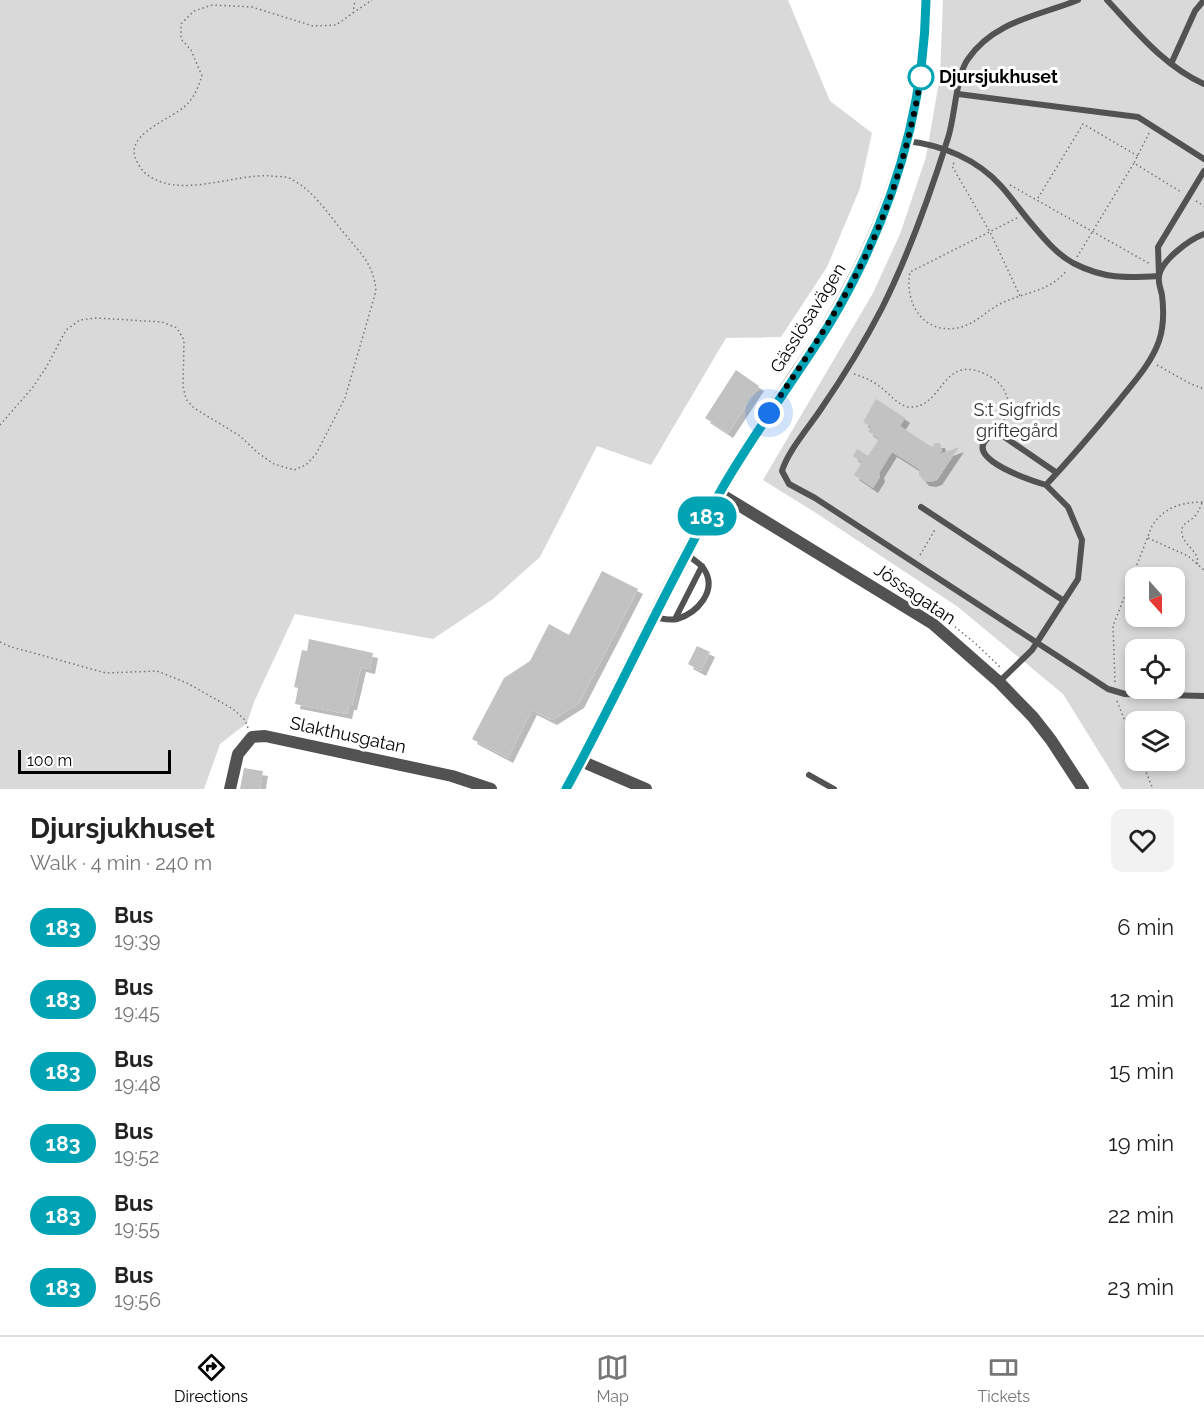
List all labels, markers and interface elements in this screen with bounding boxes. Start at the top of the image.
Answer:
marker: Djursjukhuset [908,64,934,90]
place label: Djursjukhuset [939,66,1058,87]
street label: Gässlösavägen [765,259,850,376]
your location [754,398,784,428]
park label: S:t Sigfrids griftegård [974,399,1061,441]
line badge: 183 [672,496,742,536]
text: 183 [690,504,724,529]
street label: Jössagatan [871,559,960,628]
north arrow [1125,567,1185,627]
map controls [1125,567,1185,771]
button: locate [1125,639,1185,699]
button: layers [1125,711,1185,771]
street label: Slakthusgatan [288,712,408,757]
scale bar [18,747,171,774]
text: 100 m [27,751,72,770]
button: heart [1111,809,1174,872]
text: Djursjukhuset [30,812,215,845]
text: Walk · 4 min · 240 m [30,851,212,875]
text: Bus [114,902,153,928]
text: 6 min [1117,914,1174,940]
text: 183 [46,915,80,940]
text: 19:39 [114,928,160,952]
text: Bus [114,974,153,1000]
text: 12 min [1110,986,1174,1012]
text: 183 [46,987,80,1012]
text: 19:45 [114,1000,160,1024]
text: Bus [114,1046,153,1072]
text: 15 min [1109,1058,1174,1084]
text: 183 [46,1059,80,1084]
text: 19:48 [114,1072,161,1096]
text: Bus [114,1118,153,1144]
text: 19 min [1108,1130,1174,1156]
text: 183 [46,1131,80,1156]
text: 19:52 [114,1144,159,1168]
text: Bus [114,1190,153,1216]
text: 22 min [1108,1202,1174,1228]
text: 183 [46,1203,80,1228]
text: 19:55 [114,1216,160,1240]
text: Bus [114,1262,153,1288]
text: 23 min [1107,1274,1174,1300]
text: 183 [46,1275,80,1300]
text: 19:56 [114,1288,161,1312]
tab: Directions [174,1351,248,1406]
tab: Map [596,1351,629,1406]
tab: Tickets [977,1351,1030,1406]

